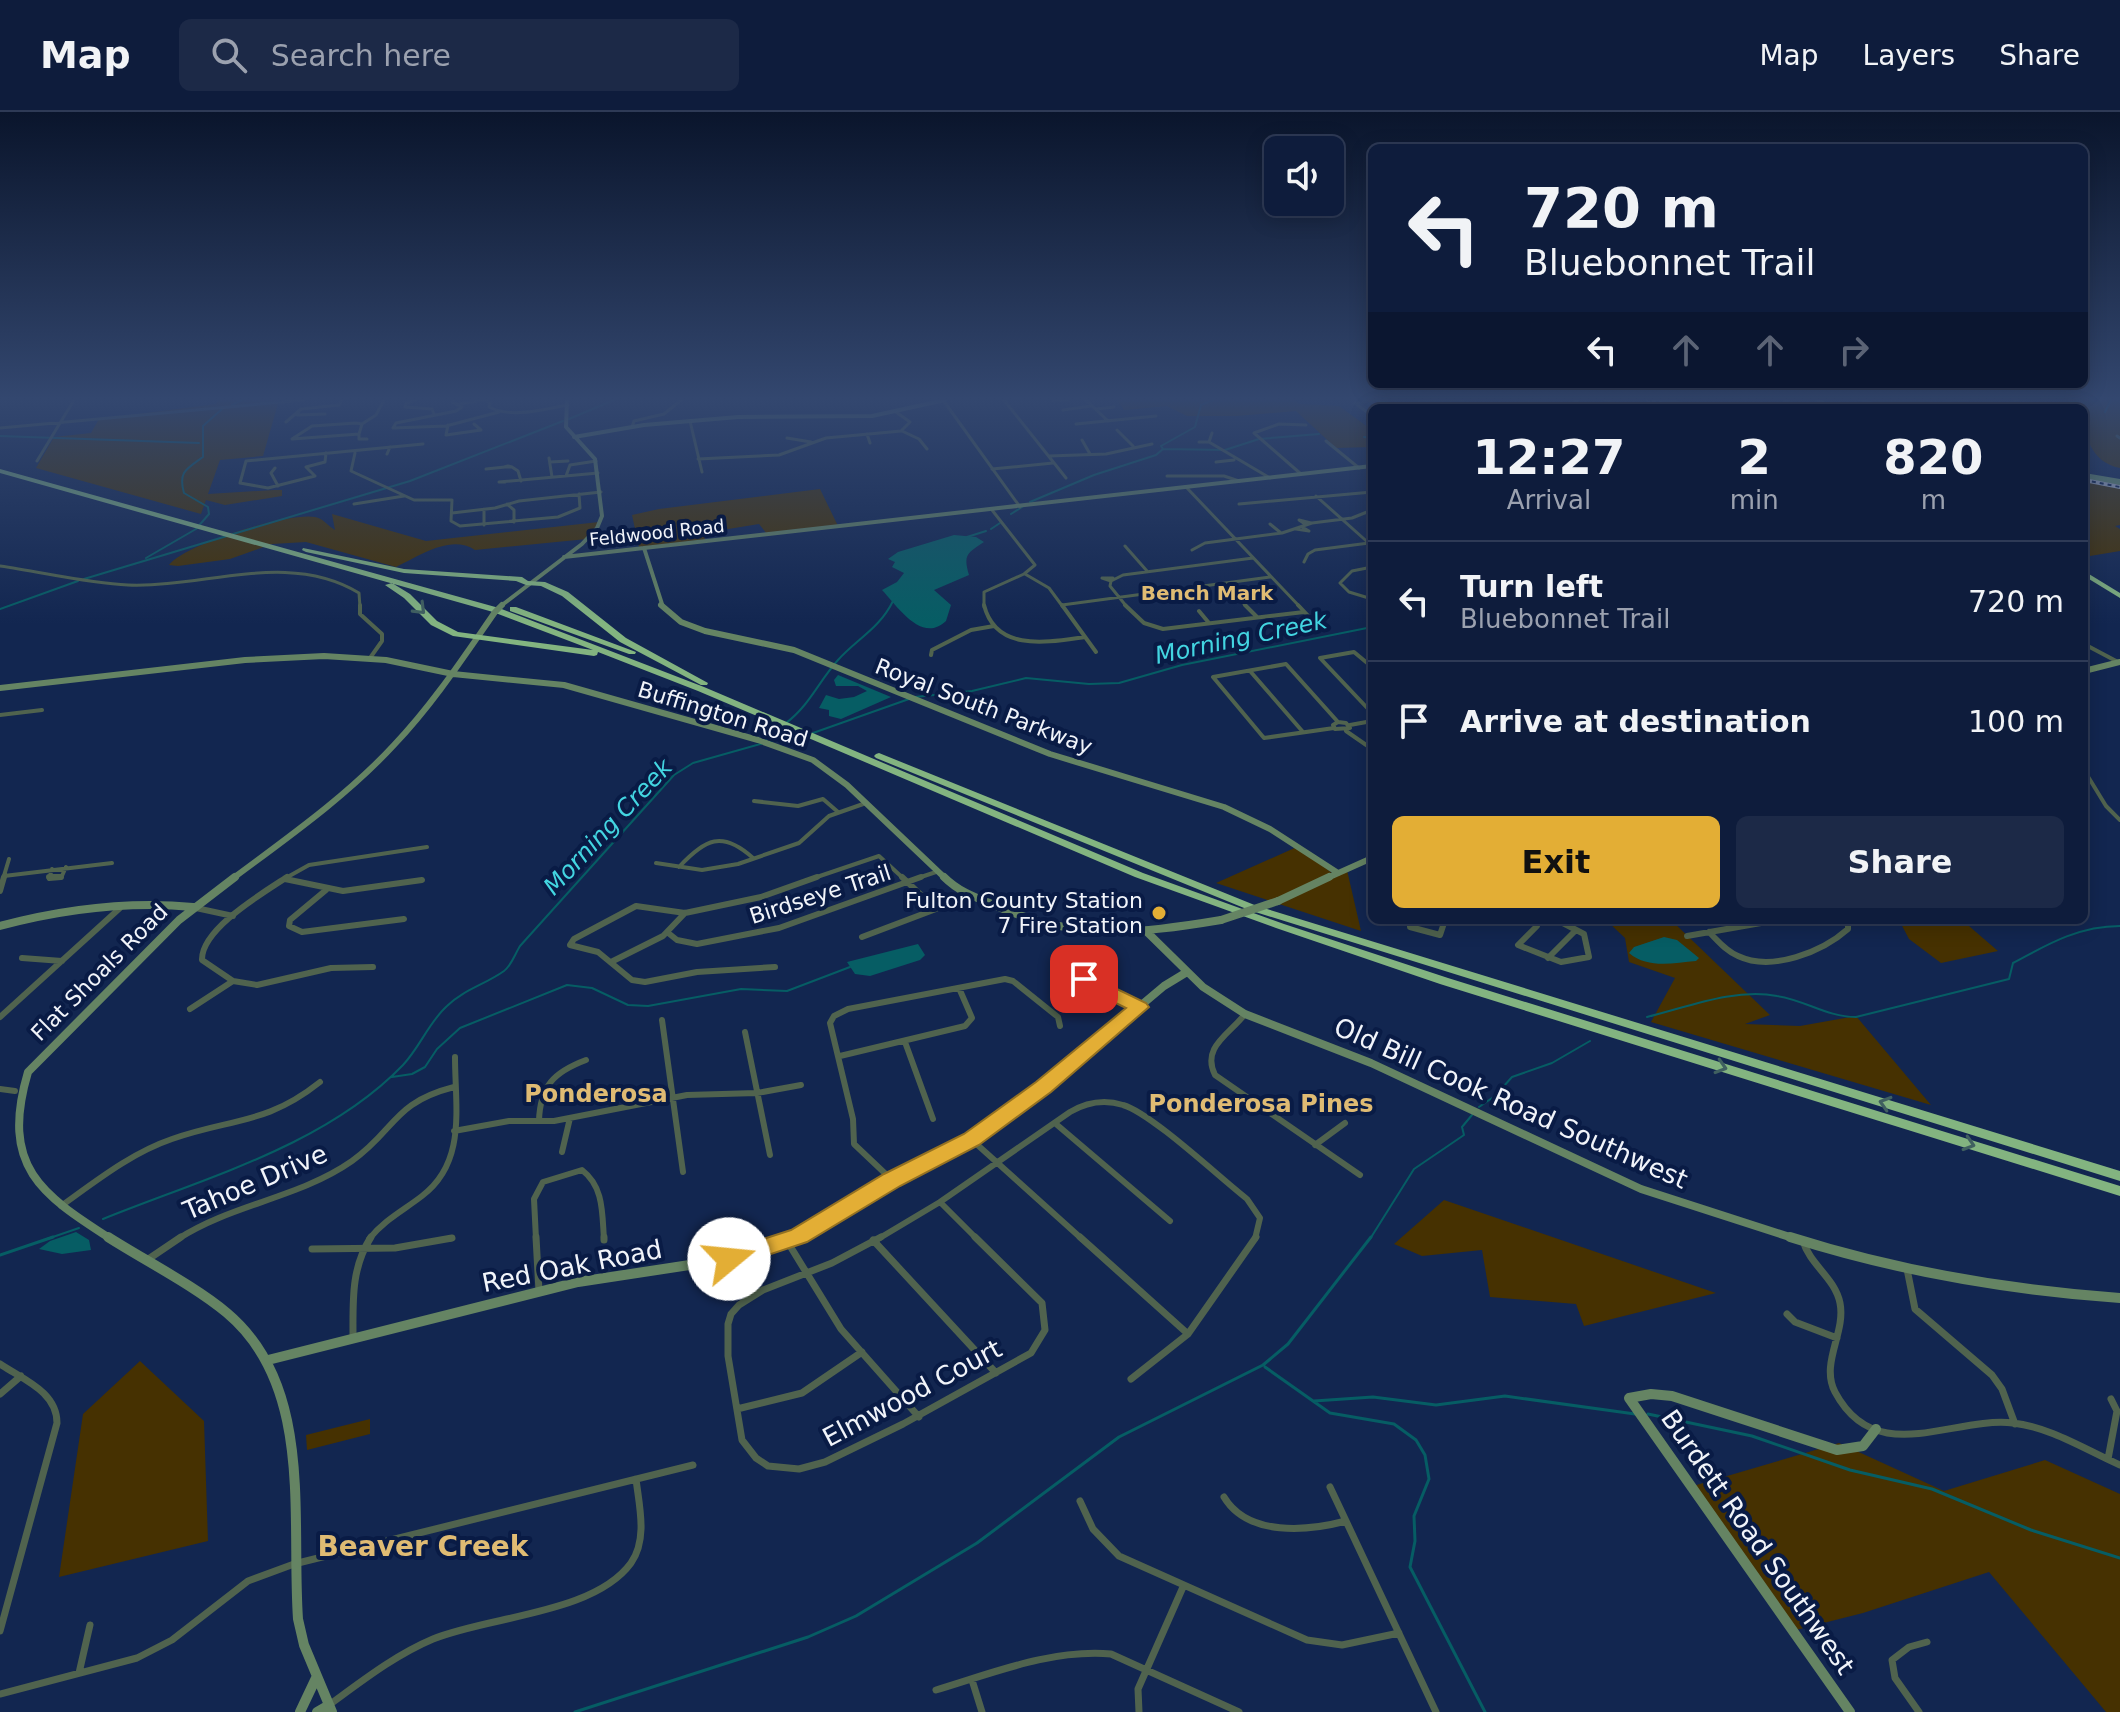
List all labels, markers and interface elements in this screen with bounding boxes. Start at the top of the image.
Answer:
search box [179,19,739,91]
text: Map [40,33,131,77]
icon: search [207,33,251,77]
text: Search here [271,38,451,73]
text: Map [1759,39,1819,72]
text: Layers [1863,39,1955,72]
text: Share [1999,39,2080,72]
map controls [1264,136,1344,216]
button: sound [1264,136,1344,216]
text: 720 m [1524,175,1719,240]
icon: left [1392,176,1496,280]
text: Bluebonnet Trail [1524,242,1815,283]
icon: left [1580,328,1624,372]
icon: ahead [1664,328,1708,372]
icon: ahead [1748,328,1792,372]
icon: right [1832,328,1876,372]
text: 12:27 [1472,429,1625,485]
text: 2 [1738,429,1771,485]
text: 820 [1883,429,1983,485]
text: Arrival [1507,485,1591,515]
text: min [1730,485,1779,515]
text: m [1921,485,1946,515]
street label: Feldwood Road [588,515,726,550]
text: Turn left [1460,569,1603,604]
icon: left [1392,579,1436,623]
district label: Bench Mark [1141,581,1274,605]
text: 720 m [1968,584,2064,619]
one-way arrow [411,600,425,614]
text: Bluebonnet Trail [1460,604,1671,634]
water label: Morning Creek [1152,606,1331,670]
street label: Royal South Parkway [872,654,1096,759]
street label: Buffington Road [635,677,811,752]
icon: arrive [1392,699,1436,743]
text: Arrive at destination [1460,704,1811,739]
text: 100 m [1968,704,2064,739]
water label: Morning Creek [538,753,679,901]
button: Exit [1392,816,1720,908]
button: Share [1736,816,2064,908]
street label: Birdseye Trail [746,860,894,929]
place label: Fulton County Station 7 Fire Station [905,888,1143,938]
street label: Flat Shoals Road [26,899,173,1046]
marker: Fulton County Station 7 Fire Station [1150,904,1168,922]
pin [1050,945,1118,1013]
icon: arrive [1062,957,1106,1001]
street label: Old Bill Cook Road Southwest [1330,1011,1692,1195]
one-way arrow [1713,1058,1727,1074]
district label: Ponderosa [524,1080,668,1108]
district label: Ponderosa Pines [1148,1090,1374,1118]
one-way arrow [1878,1096,1892,1112]
one-way arrow [1962,1135,1975,1151]
street label: Tahoe Drive [178,1138,332,1226]
position arrow [687,1217,771,1301]
street label: Red Oak Road [480,1234,664,1298]
street label: Elmwood Court [817,1333,1007,1453]
street label: Burdett Road Southwest [1655,1404,1861,1680]
district label: Beaver Creek [318,1530,530,1563]

